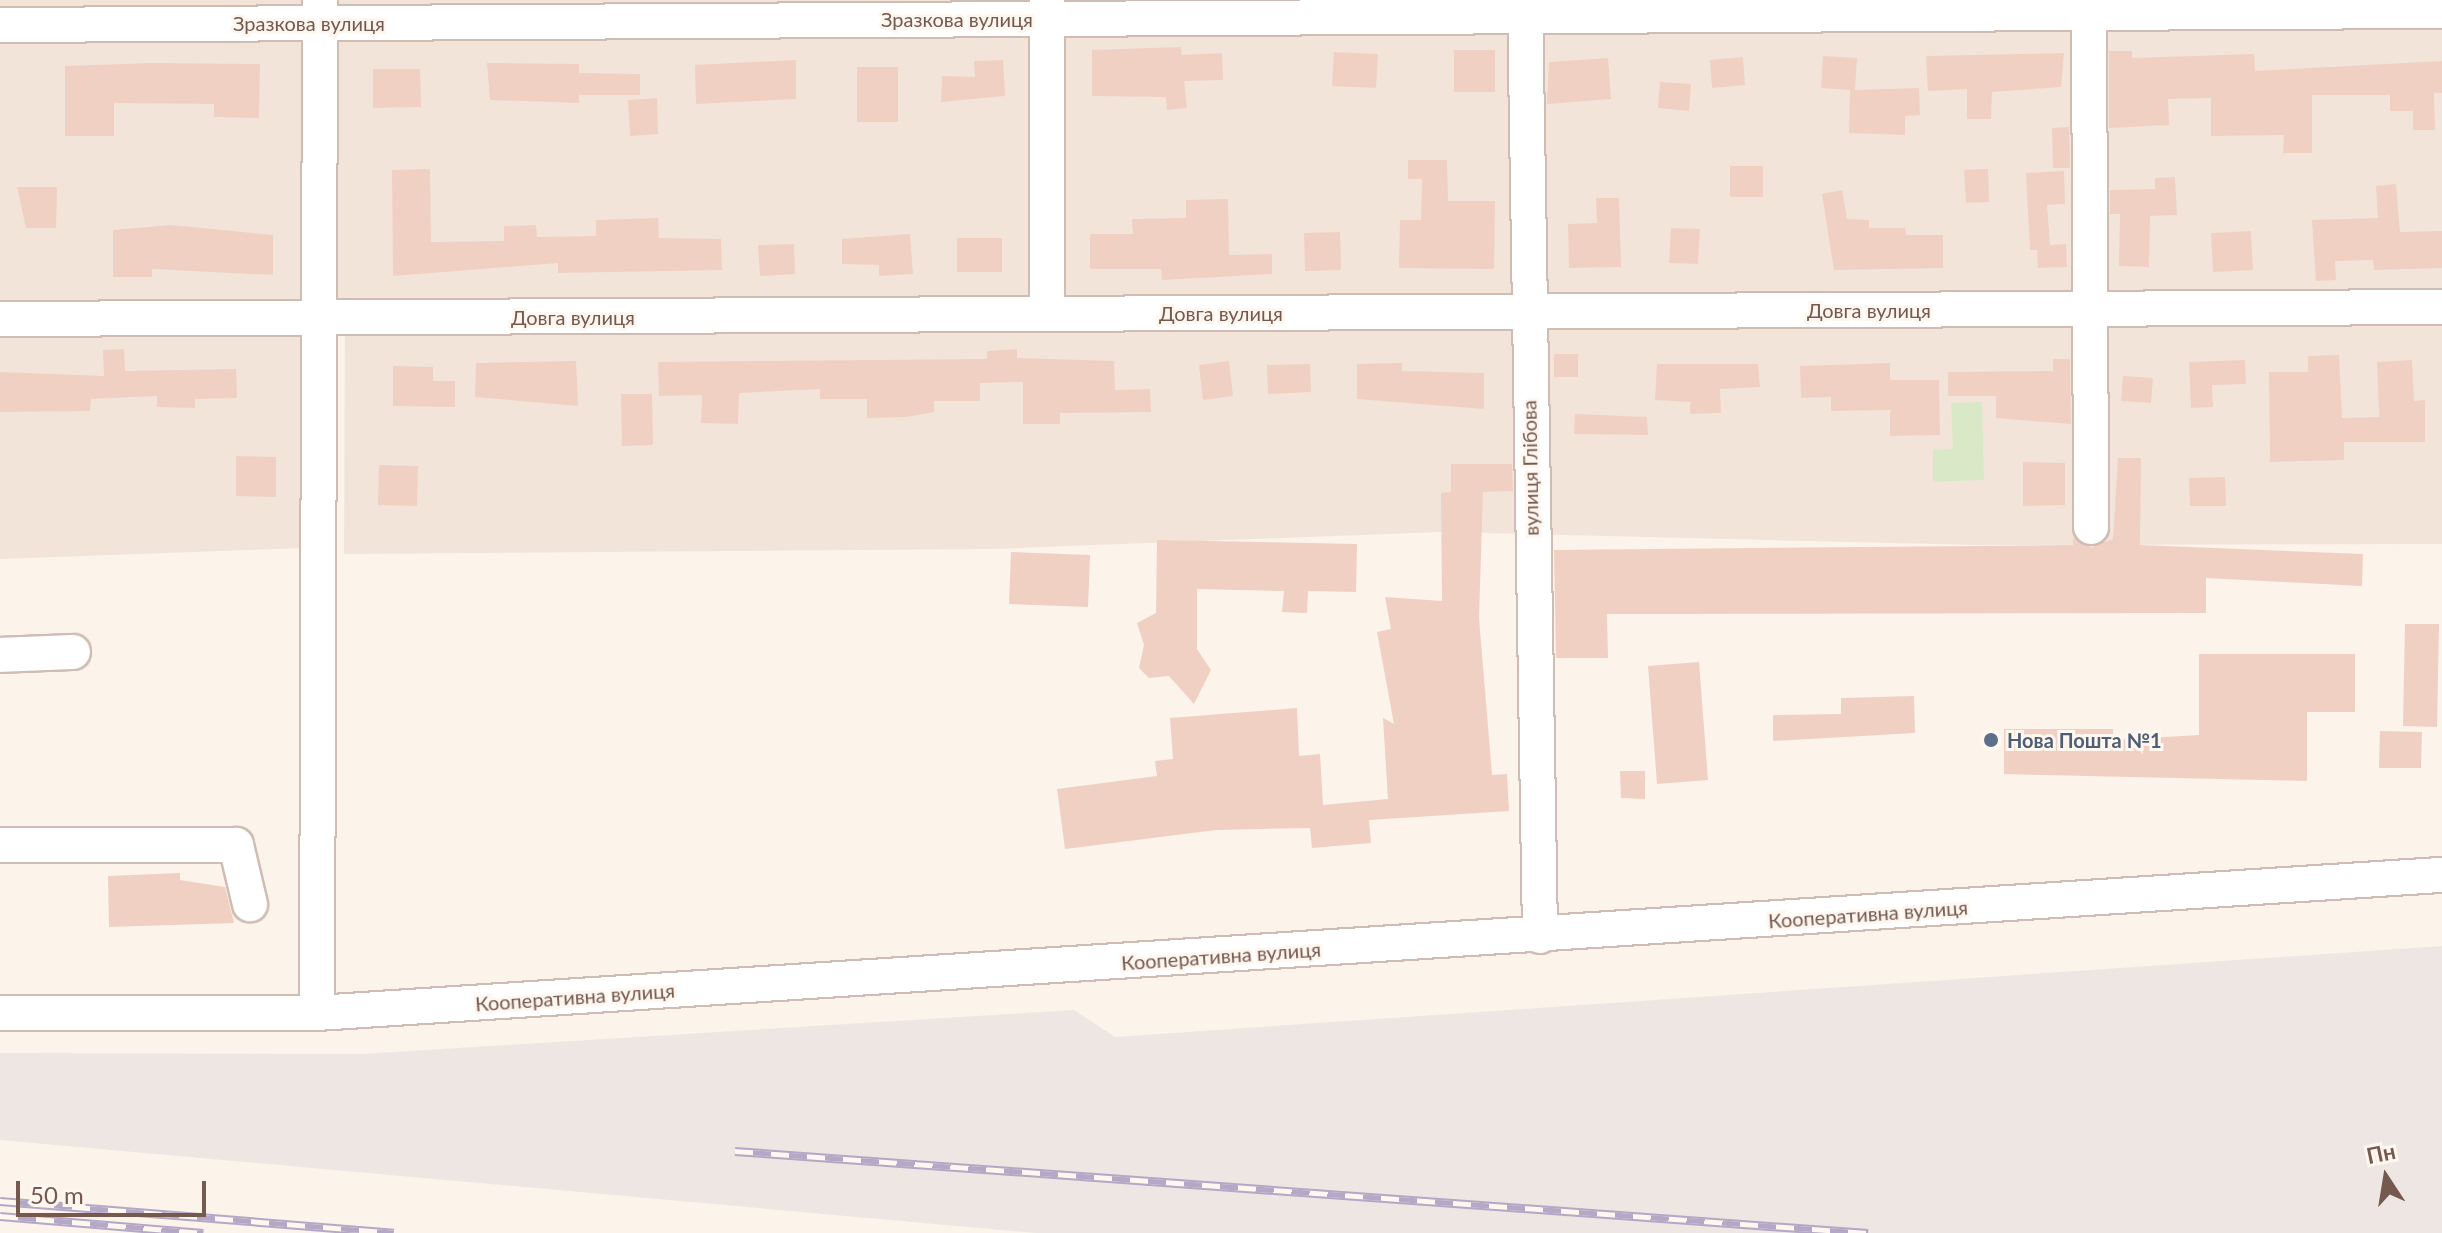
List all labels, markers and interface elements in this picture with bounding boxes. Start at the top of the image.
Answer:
street label: Зразкова вулиця [881,7,1033,31]
street label: Зразкова вулиця [233,11,385,35]
street label: Довга вулиця [1807,298,1931,322]
street label: Довга вулиця [1159,301,1283,325]
street label: Довга вулиця [511,305,635,329]
street label: вулиця Глібова [1517,400,1543,536]
place label: Нова Пошта №1 [2007,728,2162,752]
marker: Нова Пошта №1 [1982,731,2000,749]
street label: Кооперативна вулиця [1767,895,1969,933]
street label: Кооперативна вулиця [1120,937,1322,975]
street label: Кооперативна вулиця [474,978,676,1016]
north arrow [2346,1137,2426,1217]
text: Пн [2364,1137,2398,1169]
scale bar [20,1165,210,1215]
text: 50 m [30,1180,84,1209]

